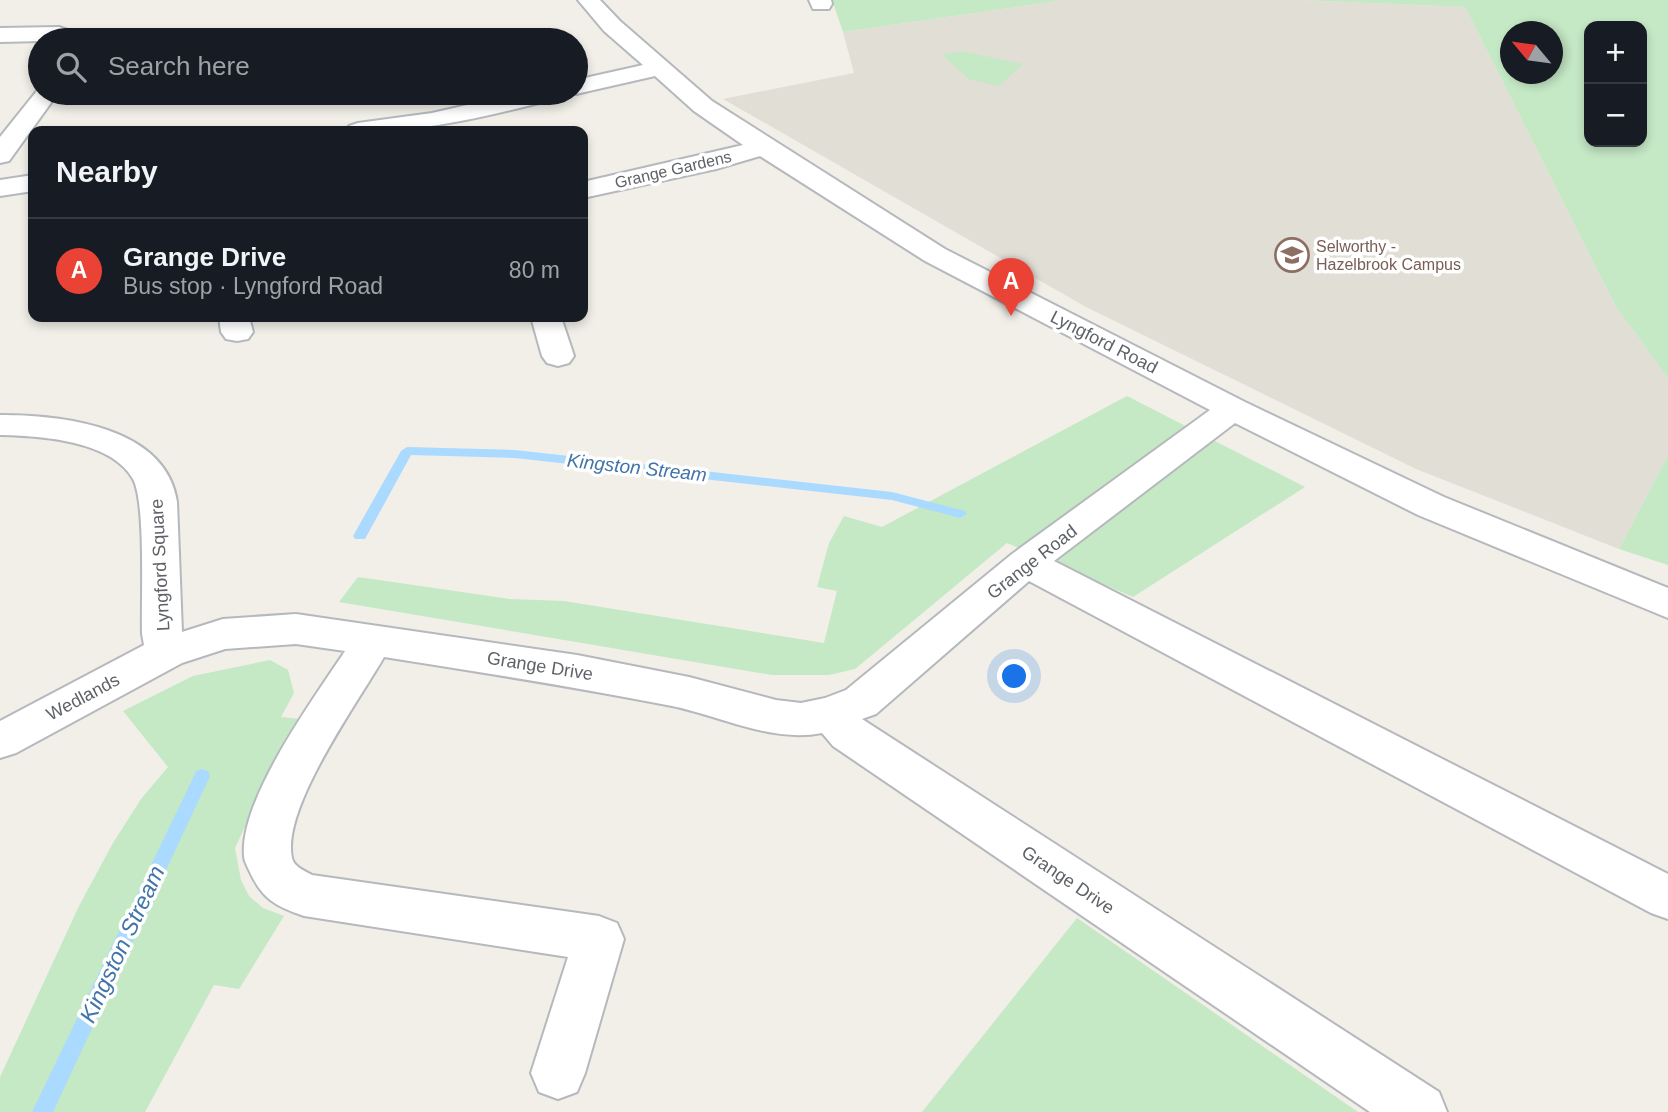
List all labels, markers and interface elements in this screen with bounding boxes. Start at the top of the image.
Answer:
north arrow [1500,21,1563,84]
map controls [1584,21,1647,147]
button: + [1584,21,1647,84]
search box [28,28,588,105]
icon: search [52,48,90,86]
text: Search here [108,51,250,81]
button: − [1584,84,1647,147]
street label: Grange Gardens [613,148,733,191]
text: Nearby [56,155,158,188]
school or university icon: Selworthy - Hazelbrook Campus [1273,236,1311,274]
place label: Selworthy - Hazelbrook Campus [1316,238,1461,273]
text: Grange Drive [123,242,286,272]
text: A [71,257,87,283]
text: 80 m [509,257,560,283]
pin: A [988,258,1034,316]
text: Bus stop · Lyngford Road [123,273,383,299]
street label: Lyngford Road [1047,306,1161,378]
water label: Kingston Stream [566,450,708,485]
street label: Lyngford Square [147,498,173,632]
street label: Grange Road [983,521,1081,603]
street label: Grange Drive [486,648,594,684]
your location [997,659,1031,693]
street label: Wedlands [43,669,123,725]
street label: Grange Drive [1018,842,1118,918]
water label: Kingston Stream [74,861,170,1027]

